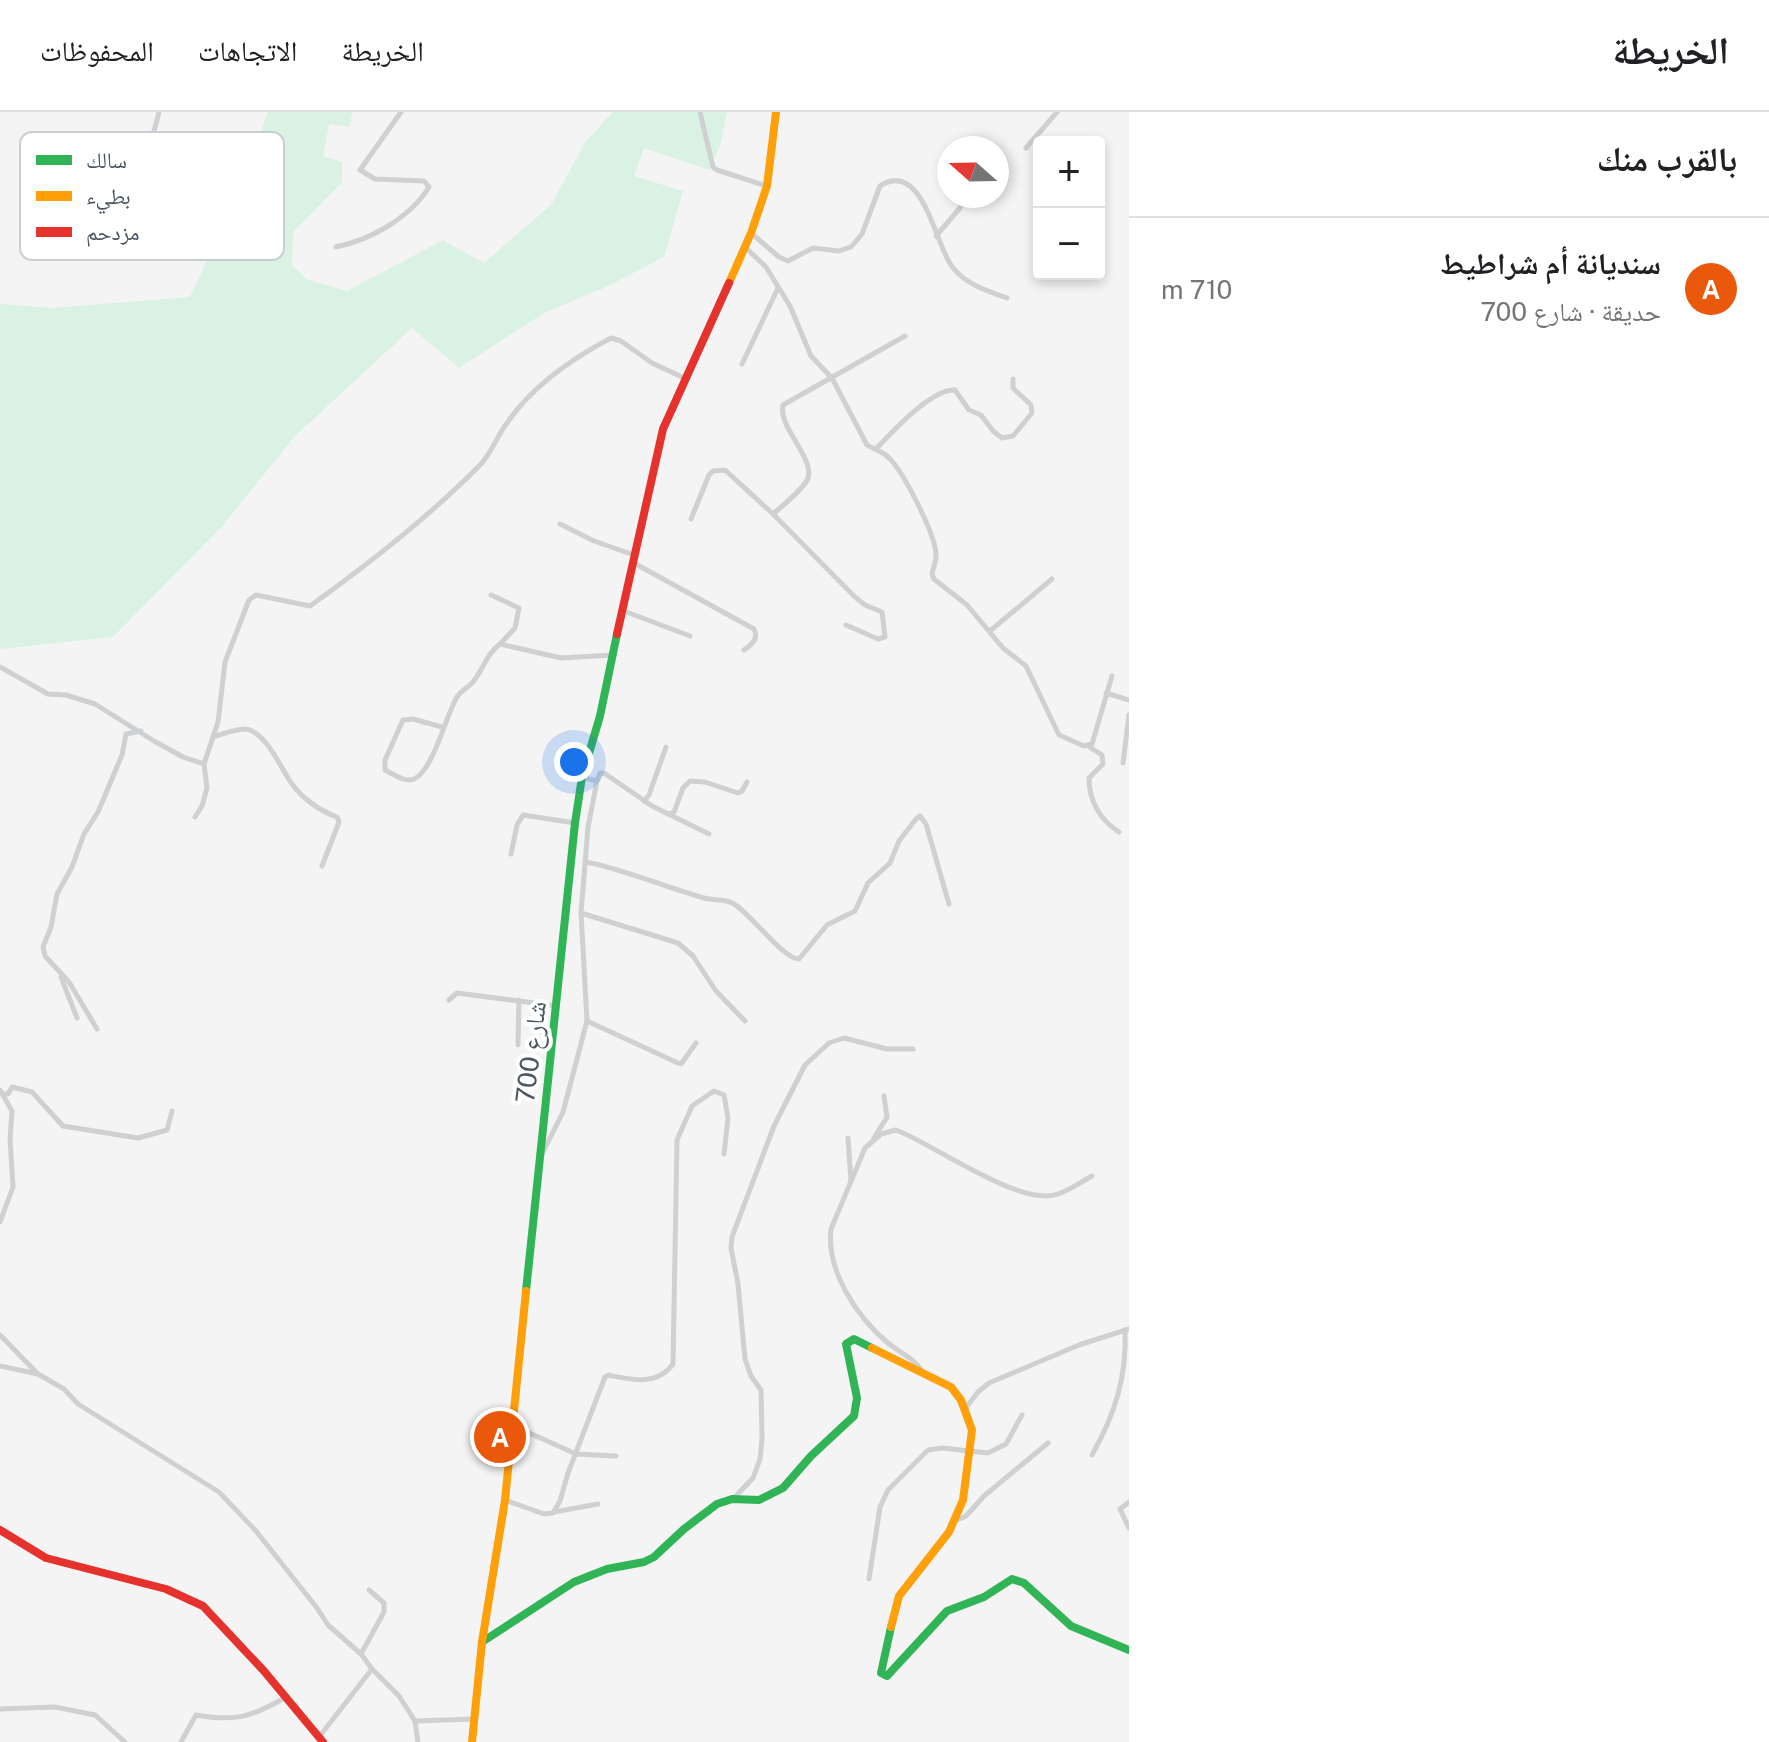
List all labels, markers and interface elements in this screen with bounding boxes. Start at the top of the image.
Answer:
text: الخريطة [1612,28,1729,73]
text: المحفوظات [40,34,154,67]
text: الاتجاهات [198,34,297,67]
text: الخريطة [341,34,424,67]
legend [20,132,284,260]
north arrow [937,136,1009,208]
map controls [1033,136,1105,280]
button: + [1033,136,1105,208]
text: بالقرب منك [1597,139,1737,179]
text: سالك [86,147,127,173]
text: بطيء [86,183,131,214]
button: − [1033,208,1105,280]
text: مزدحم [86,219,140,247]
text: سنديانة أم شراطيط [1440,245,1661,281]
text: 710 m [1161,274,1232,305]
text: A [1702,274,1720,305]
text: حديقة · شارع 700 [1480,296,1661,327]
your location [554,742,594,782]
street label: شارع 700 [509,999,553,1105]
pin: A [474,1407,526,1467]

